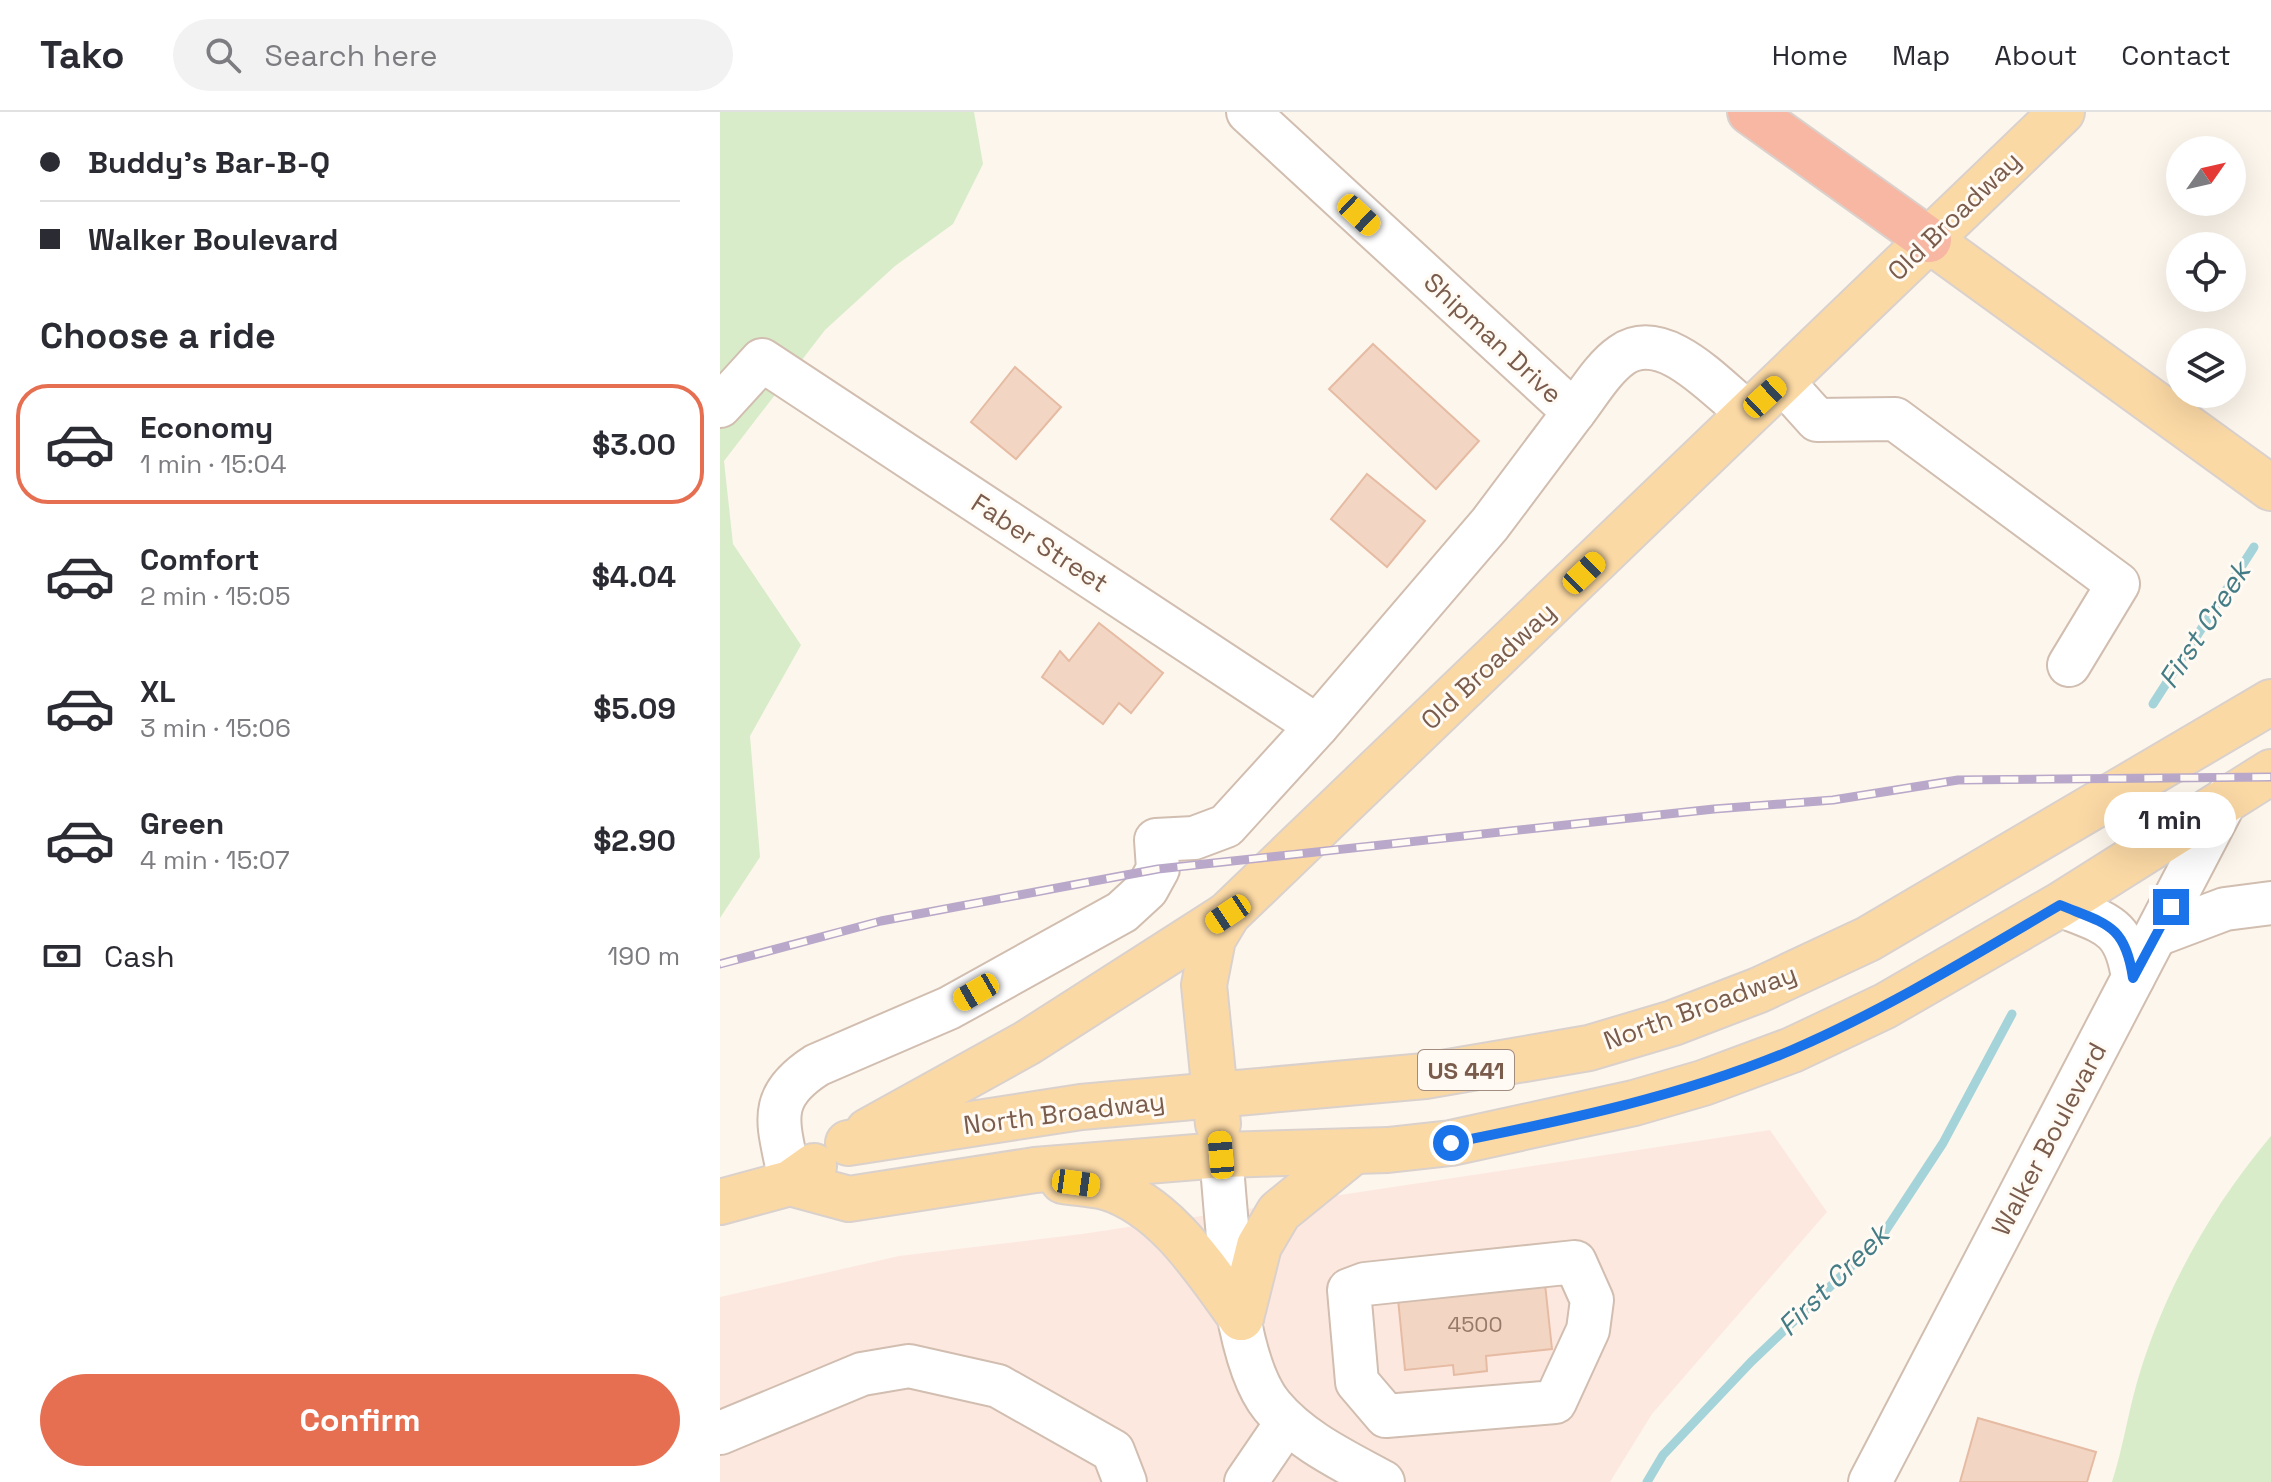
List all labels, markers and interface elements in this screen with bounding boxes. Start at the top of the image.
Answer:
search box [173,19,733,91]
text: Tako [40,31,125,79]
icon: search [201,33,245,77]
text: Search here [265,36,437,75]
text: Home [1772,37,1848,73]
text: Map [1892,37,1950,73]
text: About [1994,37,2077,73]
text: Contact [2121,37,2231,73]
north arrow [2166,136,2246,216]
map controls [2166,136,2246,408]
text: Buddy's Bar-B-Q [88,143,330,182]
street label: Old Broadway [1880,144,2028,288]
car [1333,190,1385,240]
text: Walker Boulevard [88,220,338,259]
button: locate [2166,232,2246,312]
street label: Shipman Drive [1417,265,1569,411]
text: Choose a ride [40,313,276,359]
button: layers [2166,328,2246,408]
car [1739,372,1791,422]
icon: car [44,408,116,480]
text: Economy [140,408,273,447]
text: $3.00 [592,425,676,464]
text: 1 min · 15:04 [140,447,286,481]
street label: Faber Street [965,486,1115,600]
icon: car [44,540,116,612]
text: Comfort [140,540,259,579]
car [1558,548,1610,598]
water label: First Creek [2150,553,2260,695]
text: $4.04 [592,557,676,596]
text: 2 min · 15:05 [140,579,291,613]
street label: Old Broadway [1413,595,1563,737]
icon: car [44,672,116,744]
text: XL [140,672,176,711]
text: $5.09 [593,689,676,728]
text: 3 min · 15:06 [140,711,291,745]
callout: 1 min [2105,791,2237,847]
text: 1 min [2138,803,2202,837]
icon: car [44,804,116,876]
text: Green [140,804,224,843]
text: $2.90 [593,821,676,860]
text: 4 min · 15:07 [140,843,290,877]
route end [2153,889,2189,925]
car [1201,891,1255,937]
icon: cash [40,934,84,978]
text: Cash [104,937,175,976]
text: 190 m [608,939,680,973]
street label: North Broadway [1599,956,1801,1058]
car [949,970,1003,1014]
street label: Walker Boulevard [1984,1037,2114,1241]
road number: US 441 [1418,1050,1514,1090]
street label: North Broadway [961,1084,1167,1142]
route start [1433,1125,1469,1161]
car [1207,1130,1235,1180]
car [1051,1168,1101,1198]
water label: First Creek [1770,1215,1898,1343]
house number: 4500 [1447,1310,1503,1338]
button: Confirm [40,1374,680,1466]

